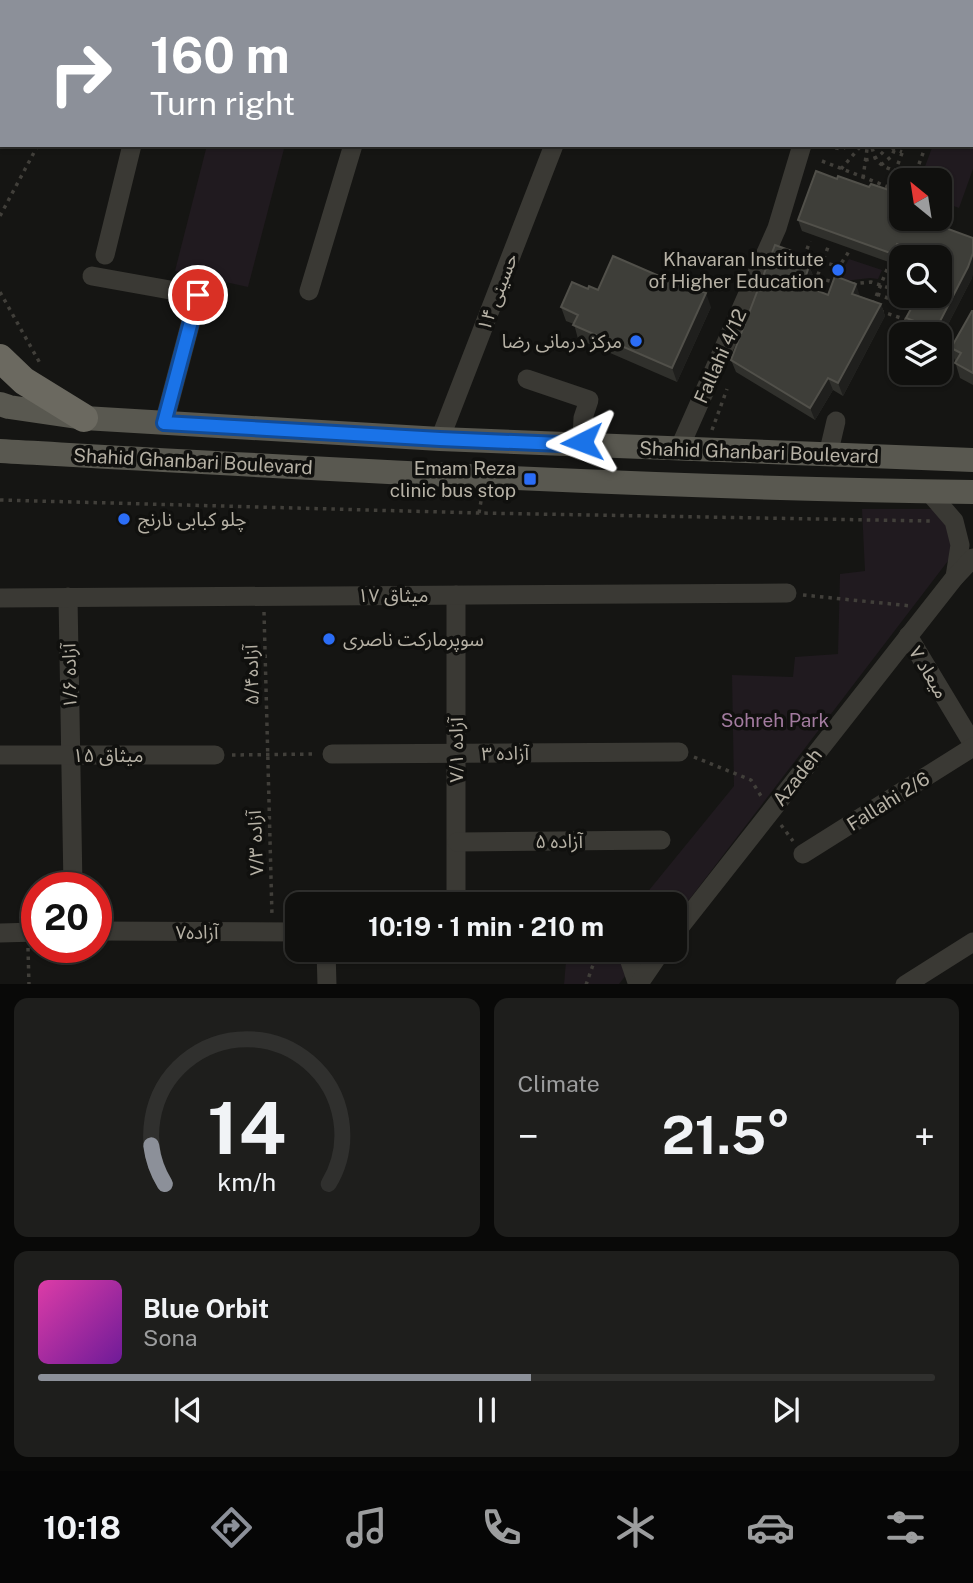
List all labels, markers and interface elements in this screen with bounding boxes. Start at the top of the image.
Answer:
text: 160 m [150,26,290,84]
icon: right [35,28,126,119]
text: Turn right [150,85,295,122]
north arrow [889,168,952,231]
map controls [889,168,952,385]
button: search [889,245,952,308]
place label: Khavaran Institute of Higher Education [649,248,824,292]
street label: حسینی ۱۴ [472,250,523,334]
marker: Khavaran Institute of Higher Education [830,262,846,278]
pin [168,265,228,325]
icon: arrive [179,276,217,314]
street label: Fallahi 4/12 [689,305,751,407]
button: layers [889,322,952,385]
place label: مرکز درمانی رضا [502,330,622,353]
marker: مرکز درمانی رضا [628,333,644,349]
position arrow [545,405,619,479]
street label: Shahid Ghanbari Boulevard [639,437,879,467]
street label: Shahid Ghanbari Boulevard [73,444,313,478]
place label: Emam Reza clinic bus stop [390,457,516,501]
marker: Emam Reza clinic bus stop [522,471,538,487]
place label: چلو کبابی نارنج [138,508,247,534]
marker: چلو کبابی نارنج [116,511,132,527]
street label: میثاق ۱۷ [358,584,428,606]
place label: سوپرمارکت ناصری [343,628,484,652]
marker: سوپرمارکت ناصری [321,631,337,647]
street label: آزاده ۱/۶ [57,642,82,709]
street label: میعاد ۷ [905,642,953,702]
street label: آزاده۵/۴ [239,643,264,706]
park label: Sohreh Park [721,709,830,731]
street label: آزاده ۷/۱ [445,716,468,783]
street label: آزاده ۳ [481,742,530,765]
street label: میثاق ۱۵ [73,744,143,766]
street label: Azadeh [768,744,826,810]
street label: Fallahi 2/6 [843,767,933,835]
street label: آزاده ۷/۳ [243,809,268,876]
street label: آزاده ۵ [535,830,584,853]
speed limit sign: 20 [21,872,112,963]
text: 10:19 · 1 min · 210 m [368,911,604,942]
street label: آزاده۷ [175,921,220,944]
text: Climate [518,1070,600,1097]
text: 14 [207,1085,286,1170]
text: 21.5° [662,1105,791,1166]
text: − [518,1114,539,1159]
text: + [914,1114,935,1159]
text: km/h [217,1166,276,1196]
text: Blue Orbit [143,1293,269,1324]
text: Sona [143,1324,197,1351]
icon: previous [169,1391,207,1429]
icon: pause [468,1391,506,1429]
icon: next [767,1391,805,1429]
icon: directions [207,1503,256,1552]
icon: music [342,1503,391,1552]
icon: phone [477,1503,526,1552]
icon: climate [611,1503,660,1552]
icon: car [746,1503,795,1552]
icon: filters [881,1503,930,1552]
text: 10:18 [43,1509,121,1546]

